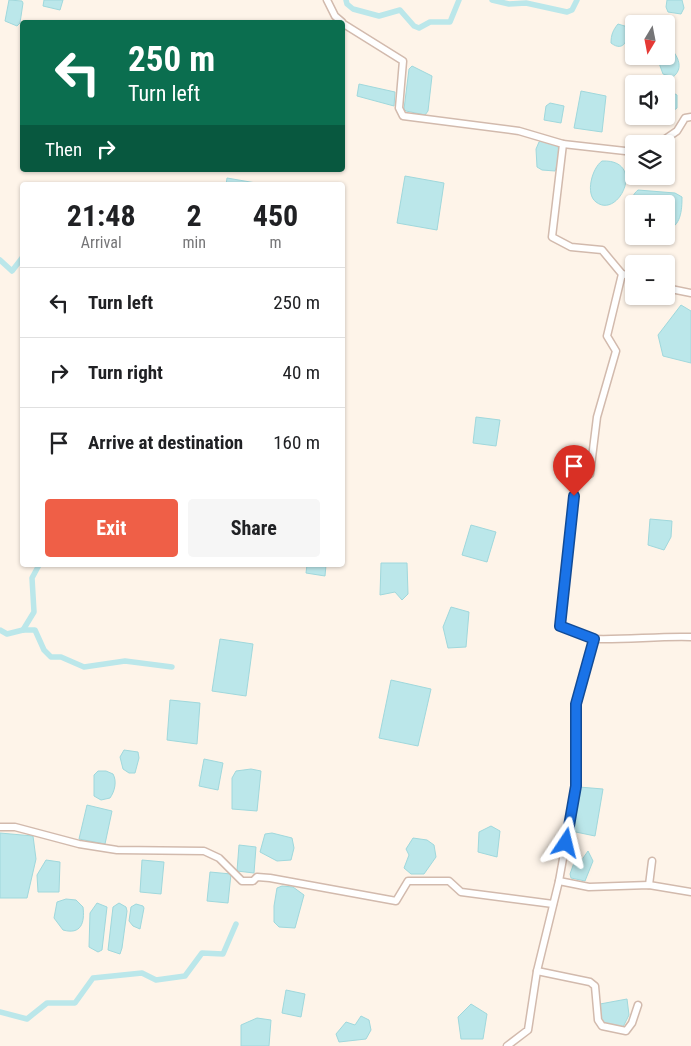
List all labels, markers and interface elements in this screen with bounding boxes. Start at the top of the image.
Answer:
north arrow [625,15,675,65]
map controls [625,15,675,305]
text: 250 m [128,39,215,80]
icon: left [45,40,110,105]
button: sound [625,75,675,125]
text: Turn left [128,81,200,106]
icon: right [92,135,120,163]
button: layers [625,135,675,185]
text: Then [45,138,82,161]
button: + [625,195,675,245]
text: 21:48 [67,198,136,233]
text: 2 [187,198,202,233]
text: 450 [253,198,298,233]
text: Arrival [81,233,122,252]
text: min [182,233,206,252]
text: m [269,233,281,252]
button: − [625,255,675,305]
icon: left [45,289,73,317]
text: Turn left [88,291,153,314]
text: 250 m [273,291,320,314]
icon: right [45,359,73,387]
text: Turn right [88,361,163,384]
text: 40 m [283,361,320,384]
icon: arrive [45,429,73,457]
text: Arrive at destination [88,431,243,454]
text: 160 m [273,431,320,454]
pin [553,445,595,496]
icon: arrive [560,452,588,480]
button: Exit [45,499,178,557]
button: Share [188,499,320,557]
position arrow [539,816,591,868]

